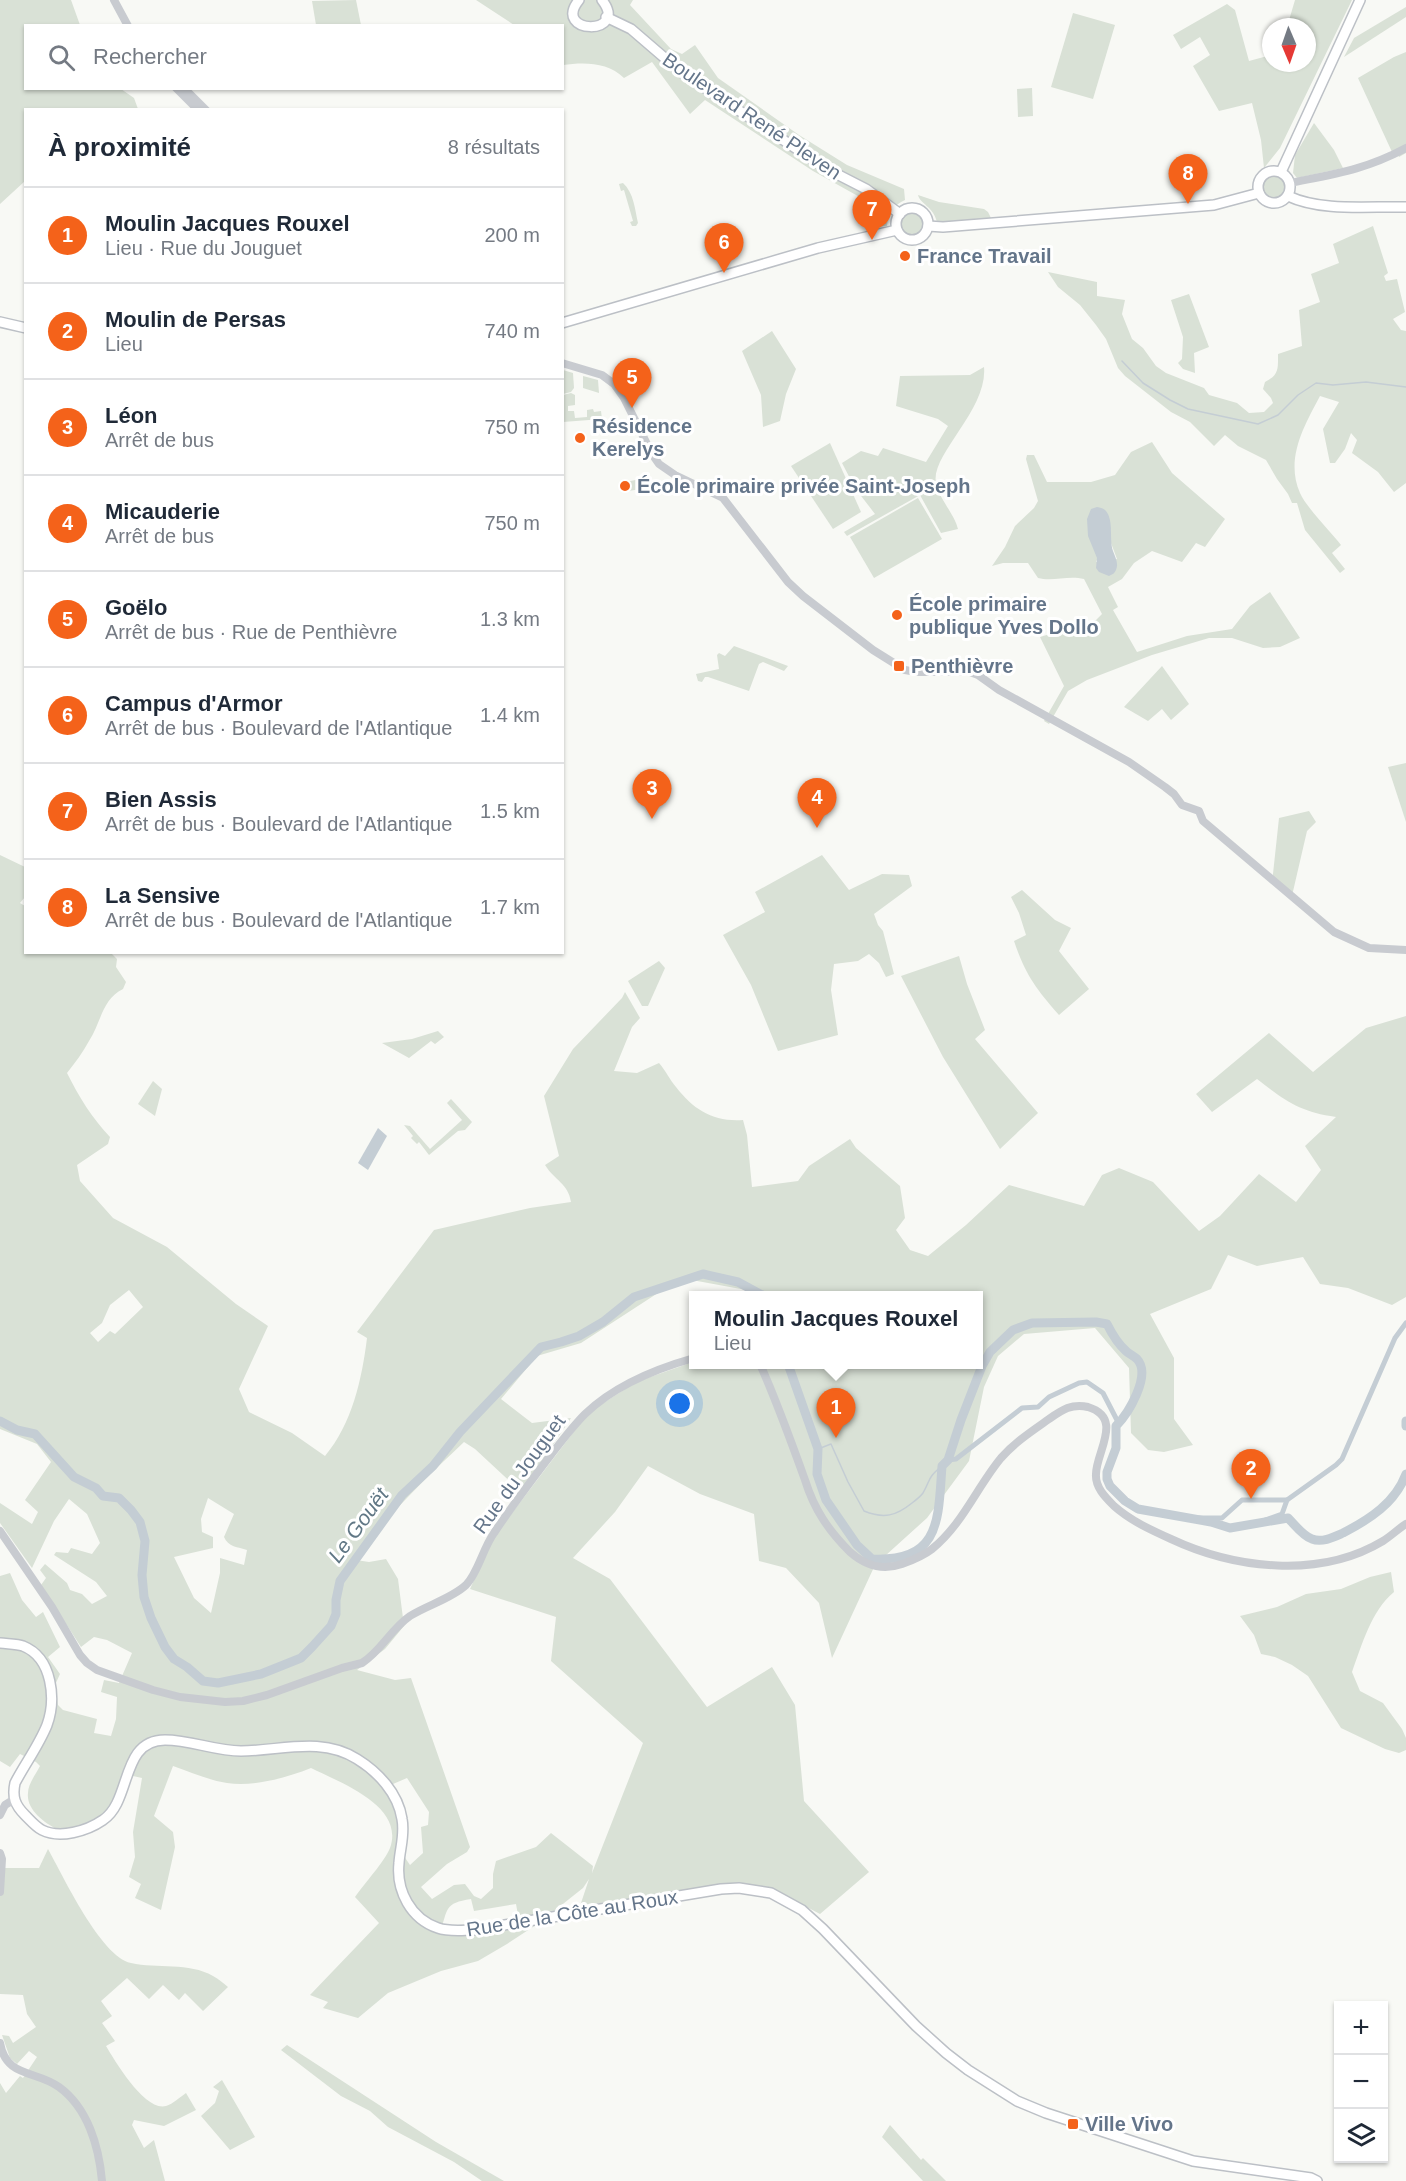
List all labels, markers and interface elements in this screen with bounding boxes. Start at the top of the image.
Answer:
north arrow [1262,18,1316,72]
search box [24,24,564,90]
icon: search [45,41,78,74]
text: Rechercher [93,44,207,69]
street label: Boulevard René Pleven [659,48,845,184]
text: À proximité [48,132,191,162]
text: 8 résultats [448,136,540,158]
pin: 8 [1168,154,1208,204]
pin: 7 [852,190,892,240]
text: Moulin Jacques Rouxel [105,211,350,236]
text: 1 [62,224,73,246]
text: 200 m [484,224,540,246]
pin: 6 [704,224,744,273]
text: Lieu · Rue du Jouguet [105,237,302,259]
place label: France Travail [917,245,1052,267]
marker: France Travail [898,249,912,263]
text: Moulin de Persas [105,307,286,332]
text: 2 [62,320,73,342]
text: 740 m [484,320,540,342]
text: Lieu [105,333,143,355]
pin: 5 [612,358,652,408]
text: Léon [105,403,158,428]
place label: Résidence Kerelys [592,415,692,460]
text: 3 [62,416,73,438]
text: 750 m [484,416,540,438]
text: Arrêt de bus [105,429,214,451]
marker: Résidence Kerelys [573,431,587,445]
place label: École primaire privée Saint-Joseph [637,475,970,497]
marker: École primaire privée Saint-Joseph [618,479,632,493]
text: Micauderie [105,499,220,524]
text: 4 [62,512,73,534]
text: 750 m [484,512,540,534]
text: Arrêt de bus [105,525,214,547]
place label: École primaire publique Yves Dollo [909,593,1099,638]
text: Goëlo [105,595,167,620]
text: 5 [62,608,73,630]
text: 1.3 km [480,608,540,630]
marker: École primaire publique Yves Dollo [890,608,904,622]
text: Arrêt de bus · Rue de Penthièvre [105,621,397,643]
place label: Penthièvre [911,655,1013,677]
marker: Penthièvre [892,659,906,673]
text: Campus d'Armor [105,691,283,716]
text: 6 [62,704,73,726]
text: 1.4 km [480,704,540,726]
text: Arrêt de bus · Boulevard de l'Atlantique [105,717,452,739]
pin: 3 [632,770,672,819]
pin: 4 [798,778,836,828]
text: Bien Assis [105,787,217,812]
text: 7 [62,800,73,822]
text: 1.5 km [480,800,540,822]
text: Arrêt de bus · Boulevard de l'Atlantique [105,813,452,835]
text: La Sensive [105,883,220,908]
text: 8 [62,896,73,918]
text: 1.7 km [480,896,540,918]
text: Arrêt de bus · Boulevard de l'Atlantique [105,909,452,931]
popup [689,1291,983,1369]
text: Moulin Jacques Rouxel [714,1306,958,1331]
text: Lieu [714,1332,752,1354]
pin: 1 [816,1388,856,1438]
your location [665,1389,694,1418]
street label: Rue du Jouguet [469,1410,570,1538]
pin: 2 [1232,1450,1270,1499]
water label: Le Gouët [323,1482,393,1567]
street label: Rue de la Côte au Roux [465,1885,679,1941]
map controls [1334,2001,1388,2163]
button: + [1334,2001,1388,2055]
button: − [1334,2055,1388,2109]
button: layers [1334,2109,1388,2163]
place label: Ville Vivo [1085,2113,1173,2135]
marker: Ville Vivo [1066,2117,1080,2131]

